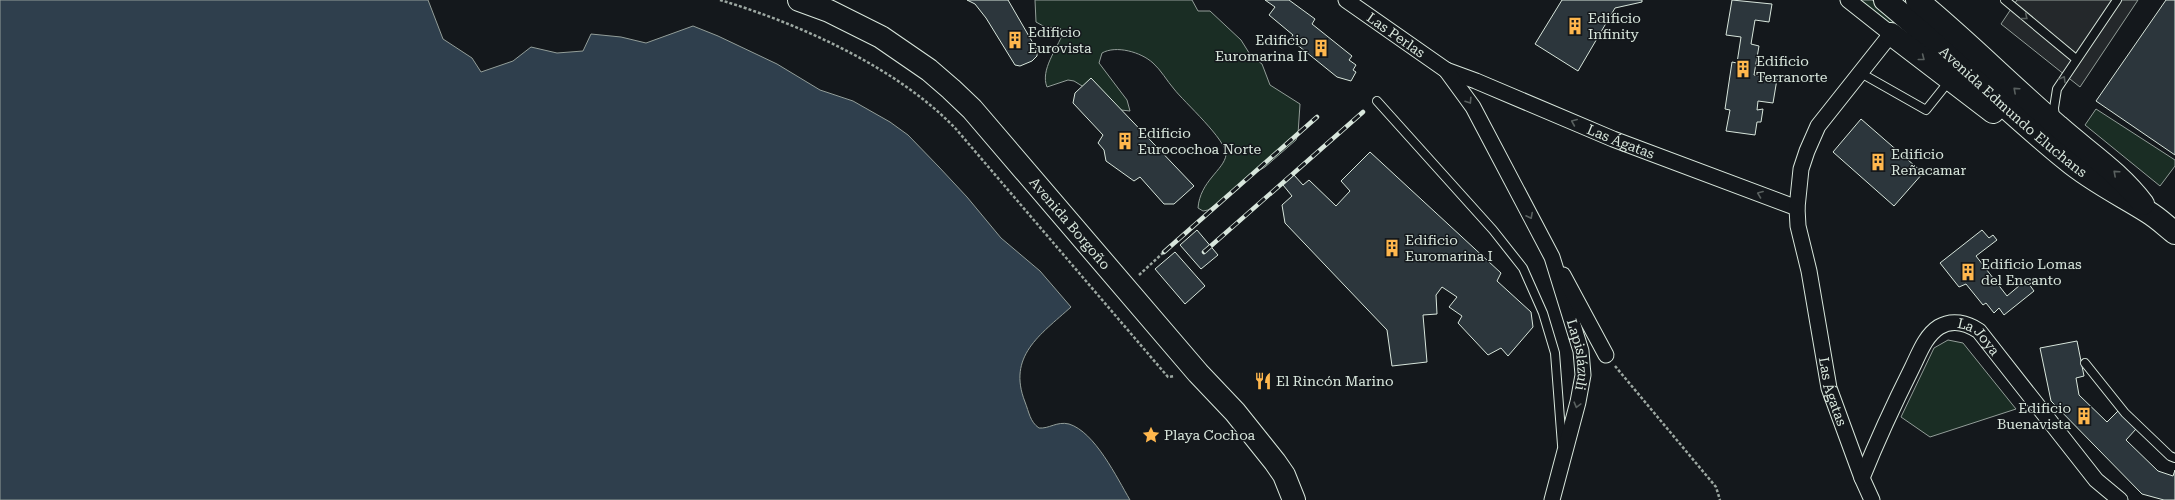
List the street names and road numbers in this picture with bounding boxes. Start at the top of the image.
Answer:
street label: Las Perlas [1364,9,1428,61]
street label: Avenida Edmundo Eluchans [1936,43,2090,181]
street label: Las Ágatas [1585,121,1657,162]
street label: Avenida Borgoño [1026,174,1114,273]
street label: La Joya [1956,315,2003,359]
street label: Lapislázuli [1564,317,1591,392]
street label: Las Ágatas [1816,356,1850,428]

